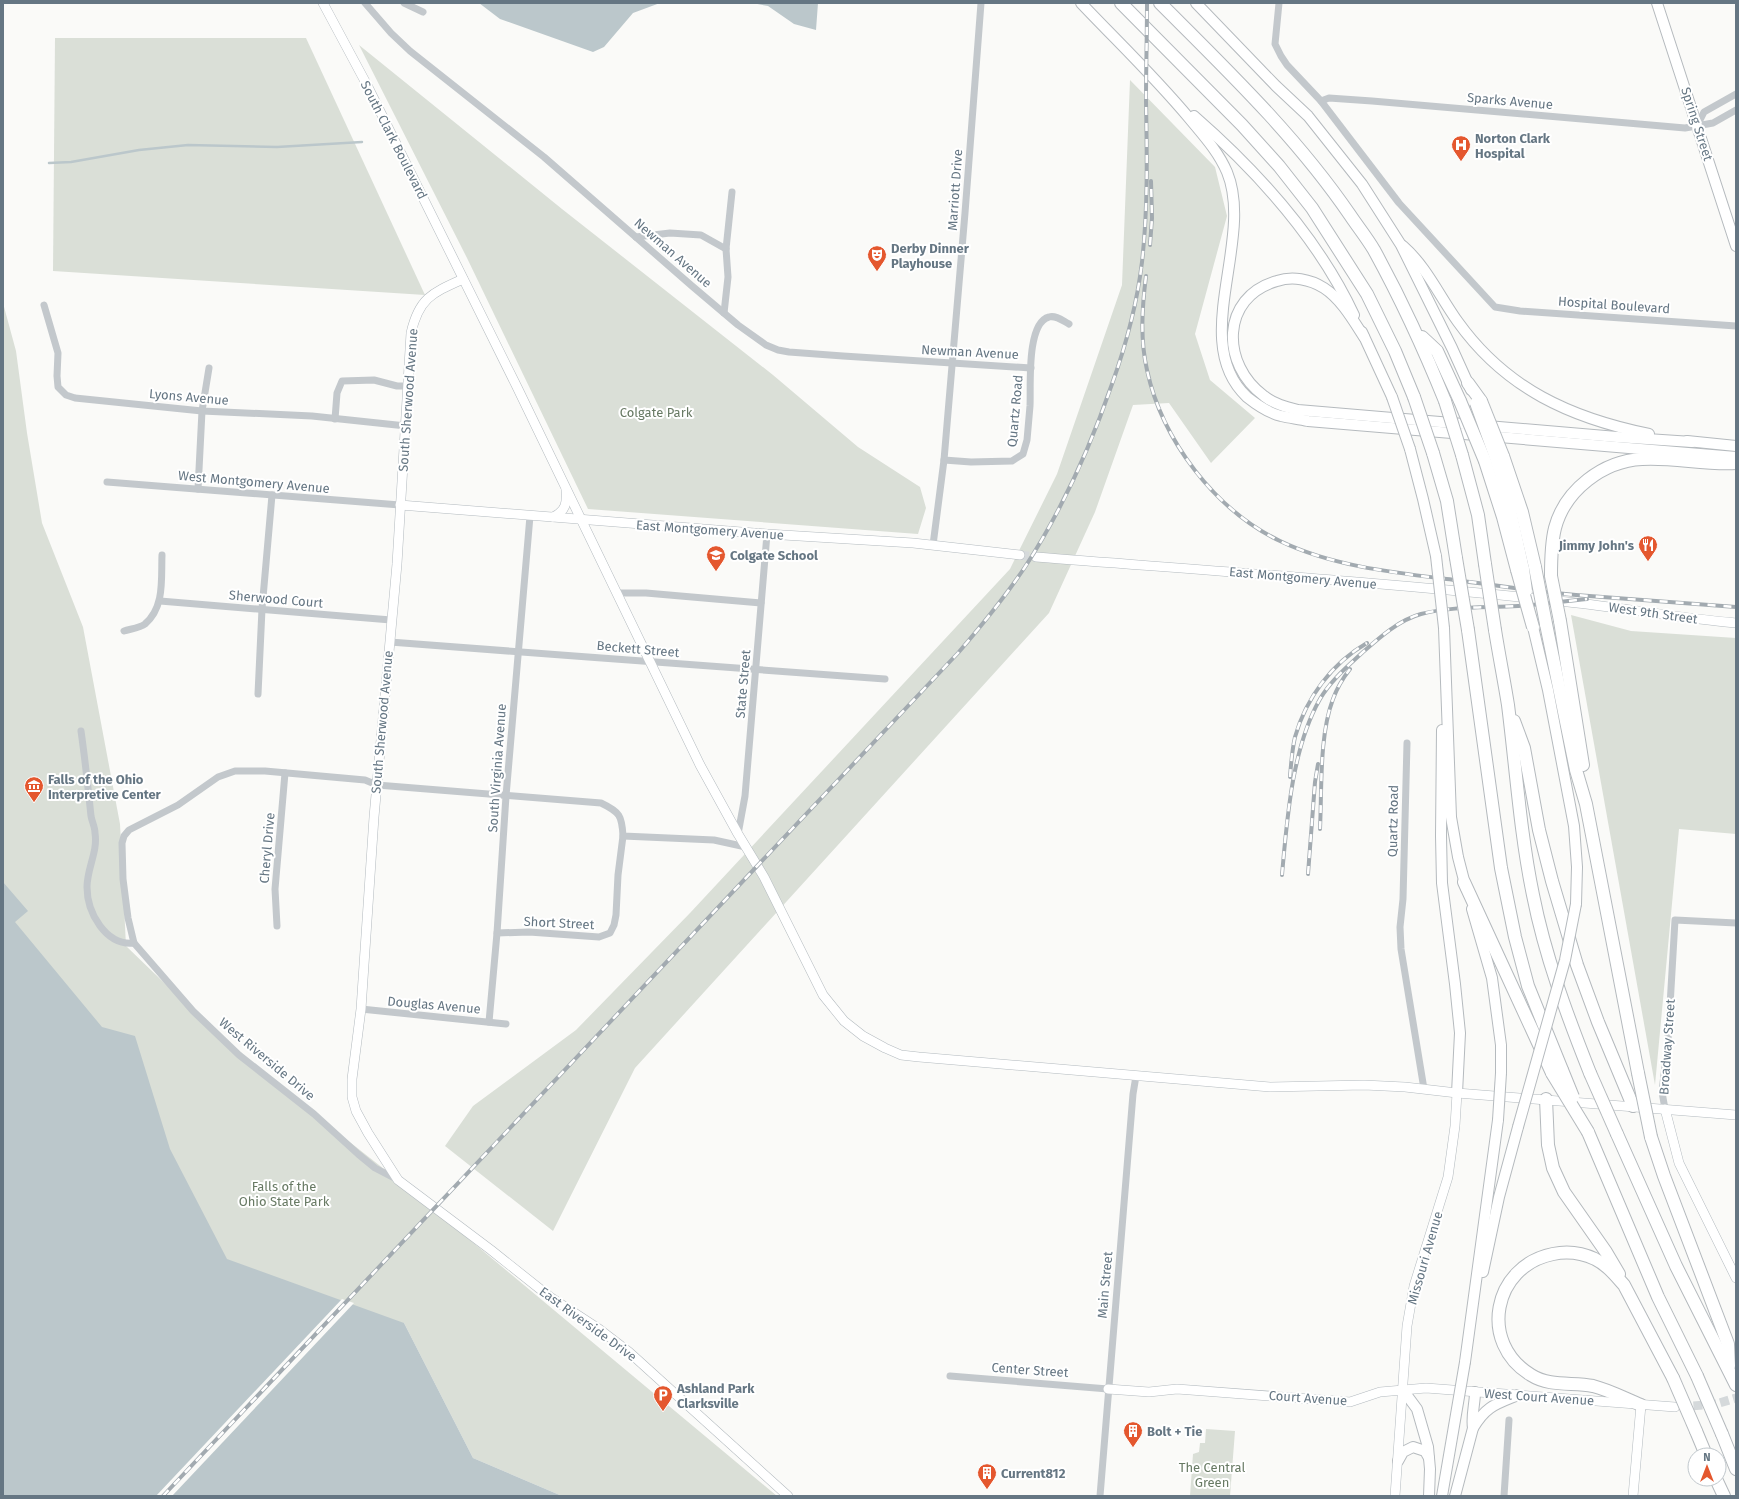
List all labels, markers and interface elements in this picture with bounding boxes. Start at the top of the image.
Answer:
street label: South Clark Boulevard [358,78,430,202]
street label: Spring Street [1678,85,1716,163]
street label: Sparks Avenue [1466,90,1554,112]
place label: Norton Clark Hospital [1475,131,1551,161]
hospital icon: Norton Clark Hospital [1450,134,1472,162]
street label: Marriott Drive [945,149,965,231]
street label: Newman Avenue [631,215,715,291]
place label: Derby Dinner Playhouse [891,241,970,271]
theatre icon: Derby Dinner Playhouse [866,244,888,272]
street label: Hospital Boulevard [1558,294,1670,316]
street label: South Sherwood Avenue [396,328,420,472]
street label: Newman Avenue [921,342,1019,362]
street label: Quartz Road [1004,374,1026,448]
street label: Lyons Avenue [149,386,229,408]
park label: Colgate Park [620,405,693,420]
street label: West Montgomery Avenue [178,468,330,496]
street label: East Montgomery Avenue [636,517,784,543]
restaurant icon: Jimmy John's [1637,534,1659,562]
place label: Jimmy John's [1558,538,1635,553]
school or university icon: Colgate School [705,544,727,572]
place label: Colgate School [730,548,818,563]
street label: East Montgomery Avenue [1229,564,1377,592]
street label: Sherwood Court [228,587,324,611]
street label: West 9th Street [1608,599,1699,627]
street label: Beckett Street [596,638,680,660]
street label: State Street [733,649,754,719]
street label: South Sherwood Avenue [368,650,396,794]
street label: South Virginia Avenue [485,703,509,833]
place label: Falls of the Ohio Interpretive Center [48,772,162,802]
museum icon: Falls of the Ohio Interpretive Center [23,775,45,803]
street label: Quartz Road [1385,785,1401,857]
street label: Cheryl Drive [256,812,278,884]
street label: Short Street [523,914,595,932]
street label: Douglas Avenue [387,993,481,1017]
street label: Broadway Street [1656,998,1678,1095]
street label: West Riverside Drive [216,1015,318,1103]
park label: Falls of the Ohio State Park [239,1179,330,1209]
street label: Missouri Avenue [1405,1210,1445,1306]
street label: Main Street [1095,1251,1115,1319]
street label: East Riverside Drive [537,1284,639,1364]
street label: Center Street [991,1360,1069,1380]
place label: Ashland Park Clarksville [676,1381,755,1411]
parking icon: Ashland Park Clarksville [652,1384,674,1412]
street label: West Court Avenue [1483,1386,1595,1408]
street label: Court Avenue [1268,1388,1348,1408]
building icon: Bolt + Tie [1122,1420,1144,1448]
place label: Bolt + Tie [1147,1424,1202,1439]
north arrow [1687,1447,1727,1487]
text: N [1703,1451,1711,1464]
park label: The Central Green [1179,1460,1245,1490]
building icon: Current812 [976,1462,998,1490]
place label: Current812 [1001,1466,1066,1481]

